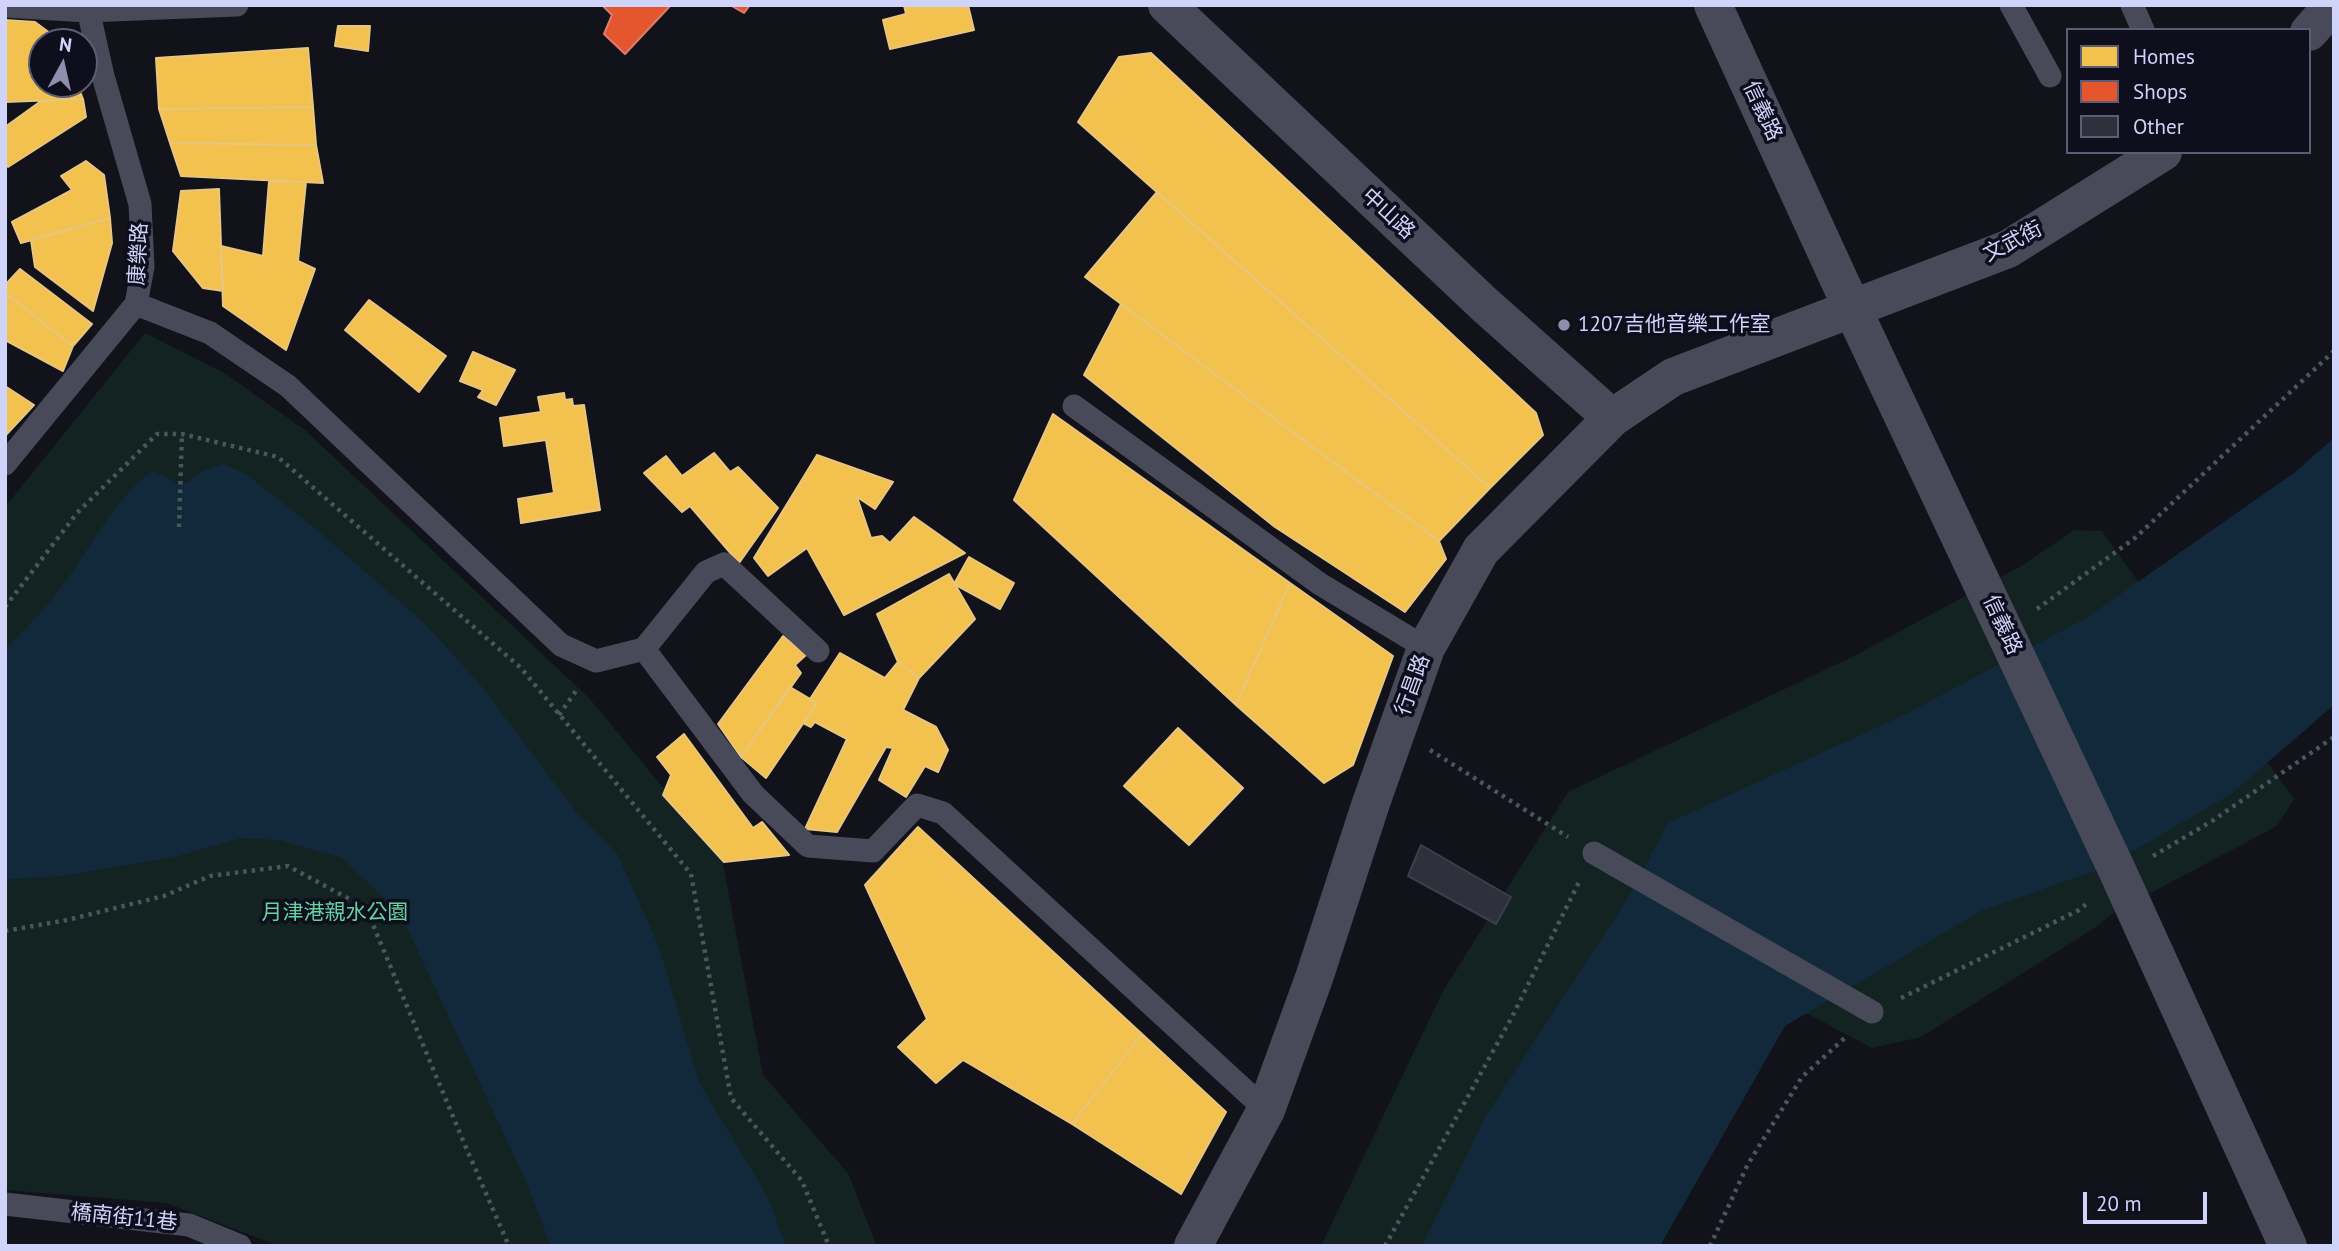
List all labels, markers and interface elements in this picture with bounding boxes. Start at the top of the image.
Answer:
north arrow [28,28,98,98]
legend [2066,28,2311,154]
text: N [58,31,73,57]
text: Homes [2133,43,2195,70]
street label: 信義路 [1737,77,1787,145]
text: Shops [2133,78,2187,105]
text: Other [2133,113,2184,140]
street label: 中山路 [1356,183,1420,245]
street label: 文武街 [1979,216,2047,268]
street label: 康樂路 [125,222,153,286]
place label: 1207吉他音樂工作室 [1578,312,1771,338]
marker: 1207吉他音樂工作室 [1556,317,1572,333]
street label: 信義路 [1977,591,2027,659]
street label: 行昌路 [1390,651,1436,719]
park label: 月津港親水公園 [262,900,408,926]
scale bar [2087,1178,2211,1222]
text: 20 m [2096,1190,2142,1217]
street label: 橋南街11巷 [70,1200,178,1236]

